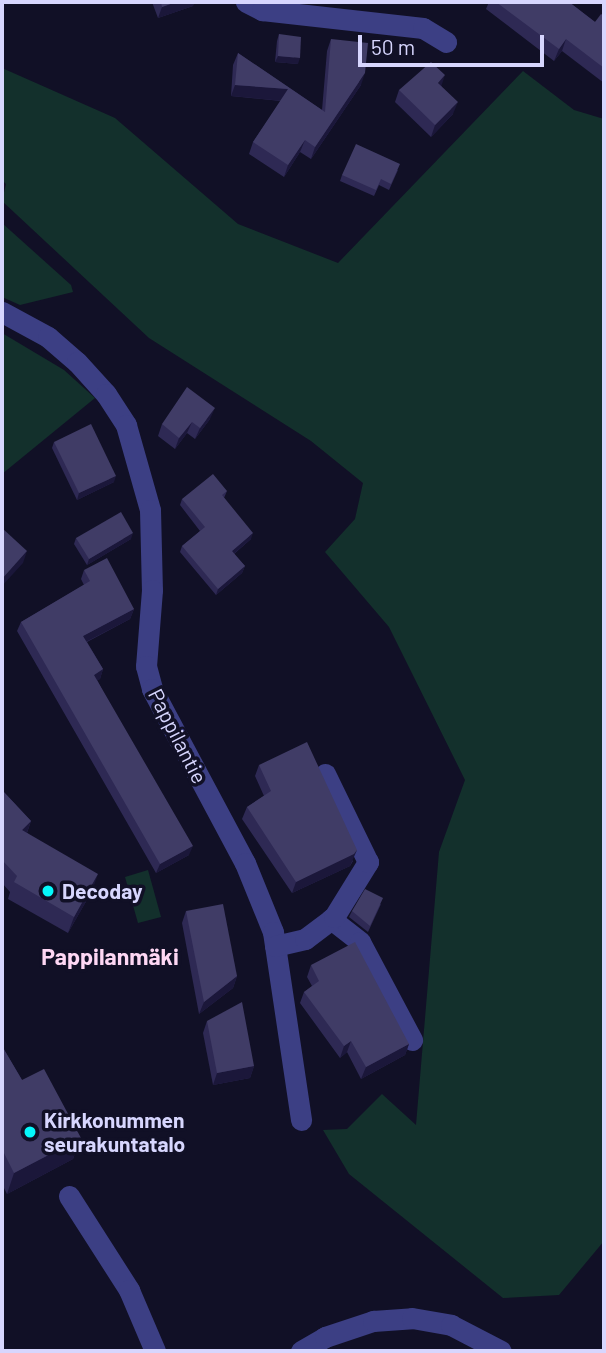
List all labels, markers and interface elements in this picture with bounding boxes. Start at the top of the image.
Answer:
scale bar [361,21,546,65]
text: 50 m [371,34,415,59]
street label: Pappilantie [143,685,213,787]
place label: Decoday [62,878,143,904]
marker: Decoday [40,883,56,899]
district label: Pappilanmäki [41,942,179,970]
place label: Kirkkonummen seurakuntatalo [44,1107,185,1157]
marker: Kirkkonummen seurakuntatalo [22,1124,38,1140]

